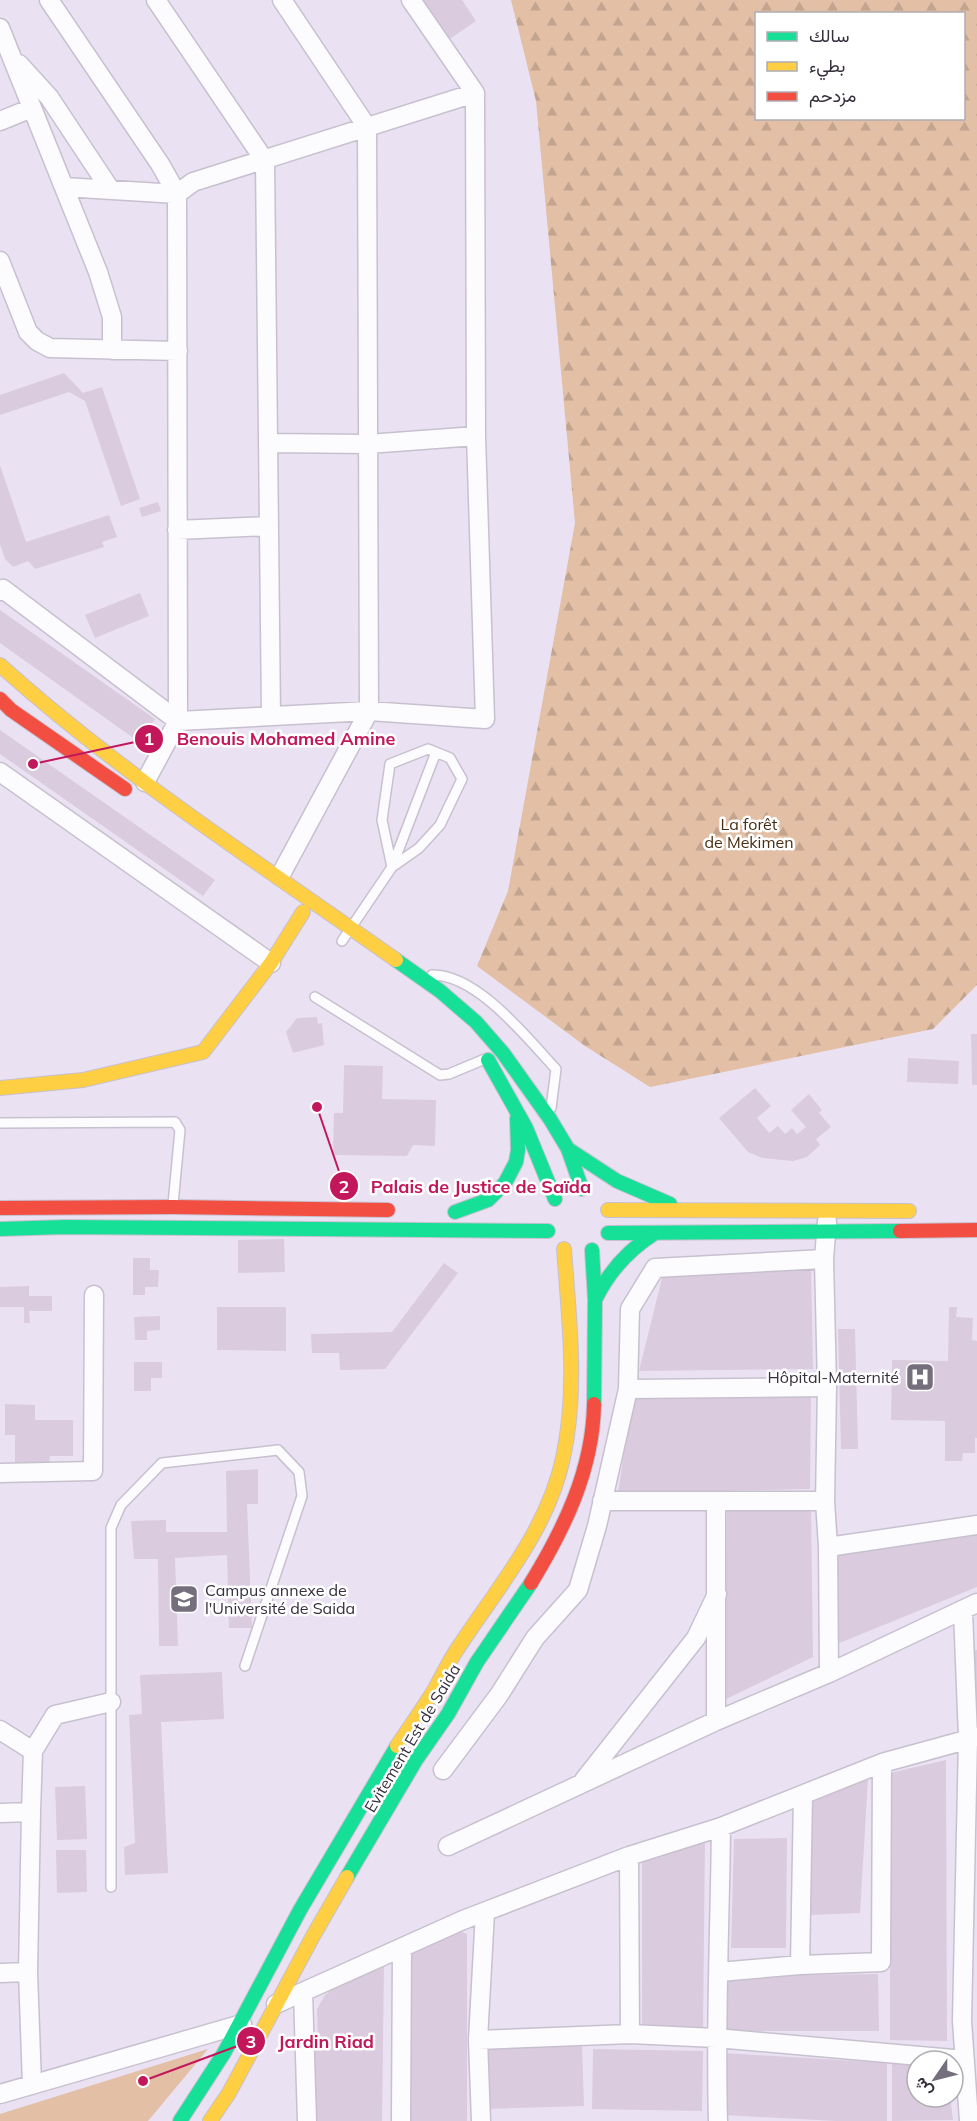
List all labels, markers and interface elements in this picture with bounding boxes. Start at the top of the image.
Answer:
legend [755,12,965,120]
text: سالك [809,24,849,47]
text: بطيء [809,54,845,81]
text: مزدحم [809,84,856,108]
callout: Benouis Mohamed Amine [134,721,407,757]
text: 1 [144,727,154,750]
text: Benouis Mohamed Amine [177,727,395,750]
park label: La forêt de Mekimen [704,814,794,852]
callout: Palais de Justice de Saïda [329,1168,603,1204]
text: 2 [339,1175,349,1198]
text: Palais de Justice de Saïda [371,1175,591,1198]
hospital icon: Hôpital-Maternité [904,1361,936,1393]
place label: Hôpital-Maternité [768,1367,899,1387]
place label: Campus annexe de l'Université de Saida [205,1580,355,1618]
school or university icon: Campus annexe de l'Université de Saida [168,1583,200,1615]
street label: Evitement Est de Saida [360,1660,464,1816]
callout: Jardin Riad [236,2023,386,2059]
text: 3 [246,2030,256,2053]
text: Jardin Riad [278,2030,374,2053]
north arrow [905,2049,965,2109]
text: ش [909,2074,936,2101]

